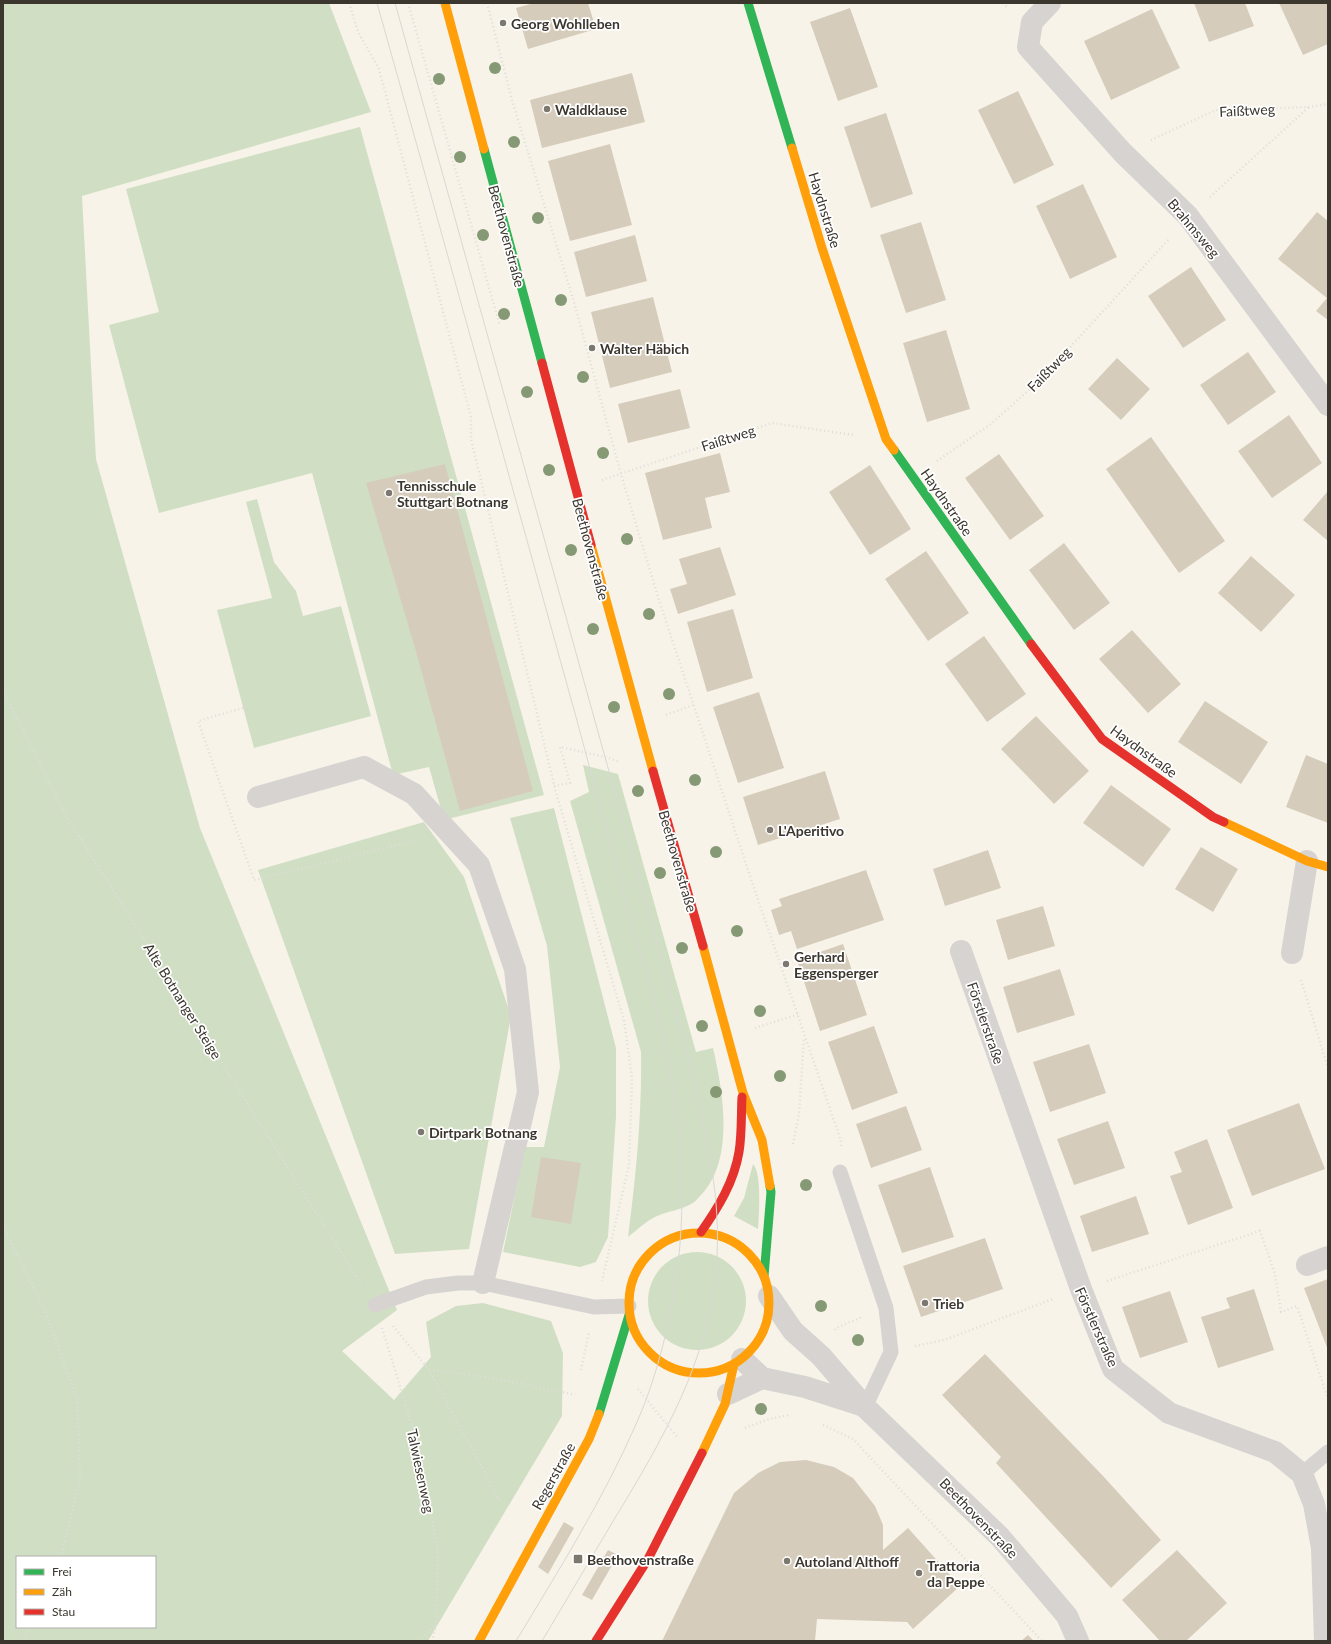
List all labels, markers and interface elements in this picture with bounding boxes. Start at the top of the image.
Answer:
place label: Georg Wohlleben [511,15,620,32]
marker: Georg Wohlleben [498,18,508,28]
street label: Faißtweg [1219,100,1275,120]
place label: Waldklause [555,101,627,118]
marker: Waldklause [542,104,552,114]
street label: Haydnstraße [805,170,845,250]
street label: Beethovenstraße [485,183,529,289]
street label: Brahmsweg [1164,195,1224,261]
place label: Walter Häbich [600,340,689,357]
marker: Walter Häbich [587,343,597,353]
street label: Faißtweg [1024,343,1074,395]
street label: Faißtweg [699,421,757,455]
street label: Haydnstraße [918,465,976,539]
place label: Tennisschule Stuttgart Botnang [397,477,509,510]
marker: Tennisschule Stuttgart Botnang [384,488,394,498]
street label: Beethovenstraße [569,496,613,602]
street label: Haydnstraße [1107,721,1181,781]
street label: Beethovenstraße [655,808,701,914]
place label: L'Aperitivo [778,822,844,839]
marker: L'Aperitivo [765,825,775,835]
street label: Alte Botnanger Steige [140,940,226,1062]
place label: Gerhard Eggensperger [794,948,879,981]
marker: Gerhard Eggensperger [781,959,791,969]
street label: Förstlerstraße [964,980,1008,1066]
place label: Dirtpark Botnang [429,1124,538,1141]
marker: Dirtpark Botnang [416,1127,426,1137]
street label: Förstlerstraße [1072,1284,1122,1370]
place label: Trieb [933,1295,964,1312]
marker: Trieb [920,1298,930,1308]
street label: Talwiesenweg [404,1427,438,1515]
street label: Regerstraße [528,1440,578,1512]
street label: Beethovenstraße [936,1474,1022,1562]
place label: Beethovenstraße [587,1551,694,1568]
marker: Beethovenstraße [572,1553,584,1565]
place label: Autoland Althoff [794,1553,899,1570]
legend [16,1556,156,1628]
marker: Autoland Althoff [782,1556,792,1566]
place label: Trattoria da Peppe [927,1557,985,1590]
text: Frei [52,1564,72,1579]
marker: Trattoria da Peppe [914,1568,924,1578]
text: Zäh [52,1584,72,1599]
text: Stau [52,1604,75,1619]

